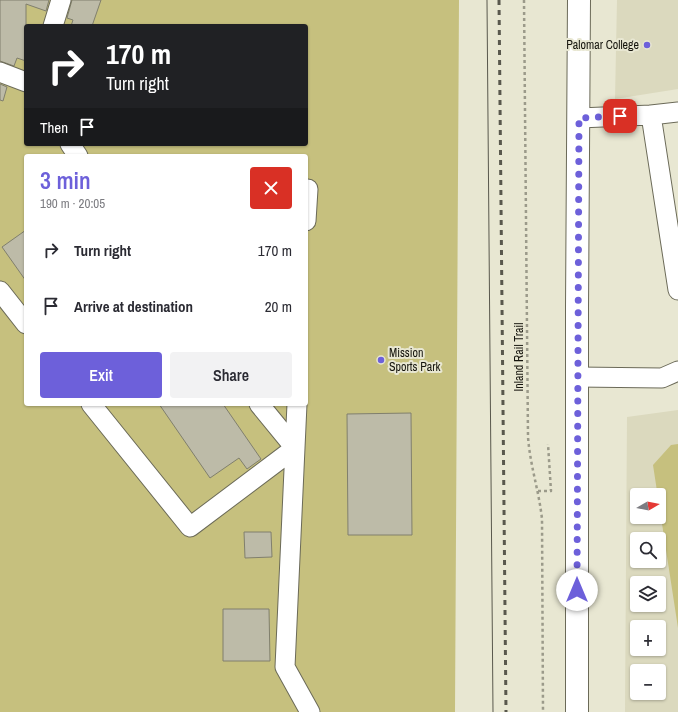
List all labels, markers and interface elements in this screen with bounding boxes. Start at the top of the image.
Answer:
text: 170 m [106,35,171,73]
place label: Palomar College [566,37,639,53]
icon: right [40,40,92,92]
marker: Palomar College [642,40,652,50]
text: Turn right [106,71,169,96]
pin [603,99,637,133]
icon: arrive [609,105,631,127]
icon: arrive [76,116,98,138]
text: Then [40,117,68,138]
text: 3 min [40,164,91,196]
button: close [250,167,292,209]
text: 190 m · 20:05 [40,195,105,212]
icon: right [40,239,62,261]
text: Turn right [74,240,131,261]
text: 170 m [258,240,292,261]
icon: arrive [40,295,62,317]
text: Arrive at destination [74,296,193,317]
text: 20 m [265,296,292,317]
street label: Inland Rail Trail [511,323,527,391]
place label: Mission Sports Park [389,345,440,375]
button: Exit [40,352,162,398]
button: Share [170,352,292,398]
marker: Mission Sports Park [376,355,386,365]
north arrow [630,488,666,524]
map controls [630,488,666,700]
button: search [630,532,666,568]
position arrow [556,569,598,611]
button: layers [630,576,666,612]
button: + [630,620,666,656]
button: − [630,664,666,700]

